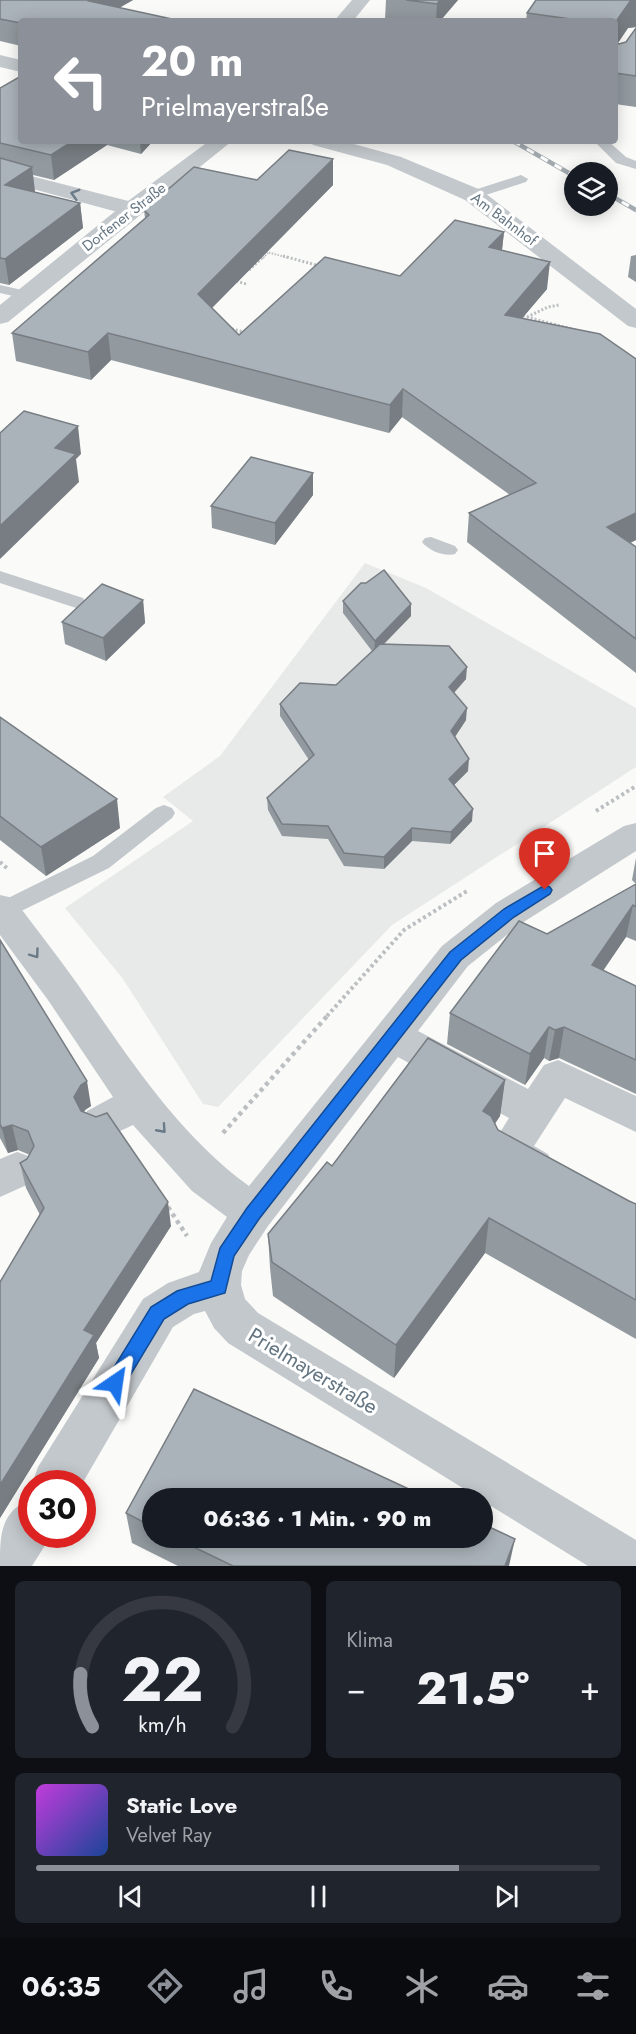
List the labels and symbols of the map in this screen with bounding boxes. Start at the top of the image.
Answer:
street label: Dorfener Straße [77,177,171,257]
street label: Am Bahnhof [466,187,542,252]
one-way arrow [70,189,81,201]
pin [519,828,570,890]
one-way arrow [28,948,39,959]
one-way arrow [155,1122,166,1133]
street label: Prielmayerstraße [243,1320,384,1422]
position arrow [83,1351,147,1415]
speed limit sign: 30 [18,1470,96,1548]

